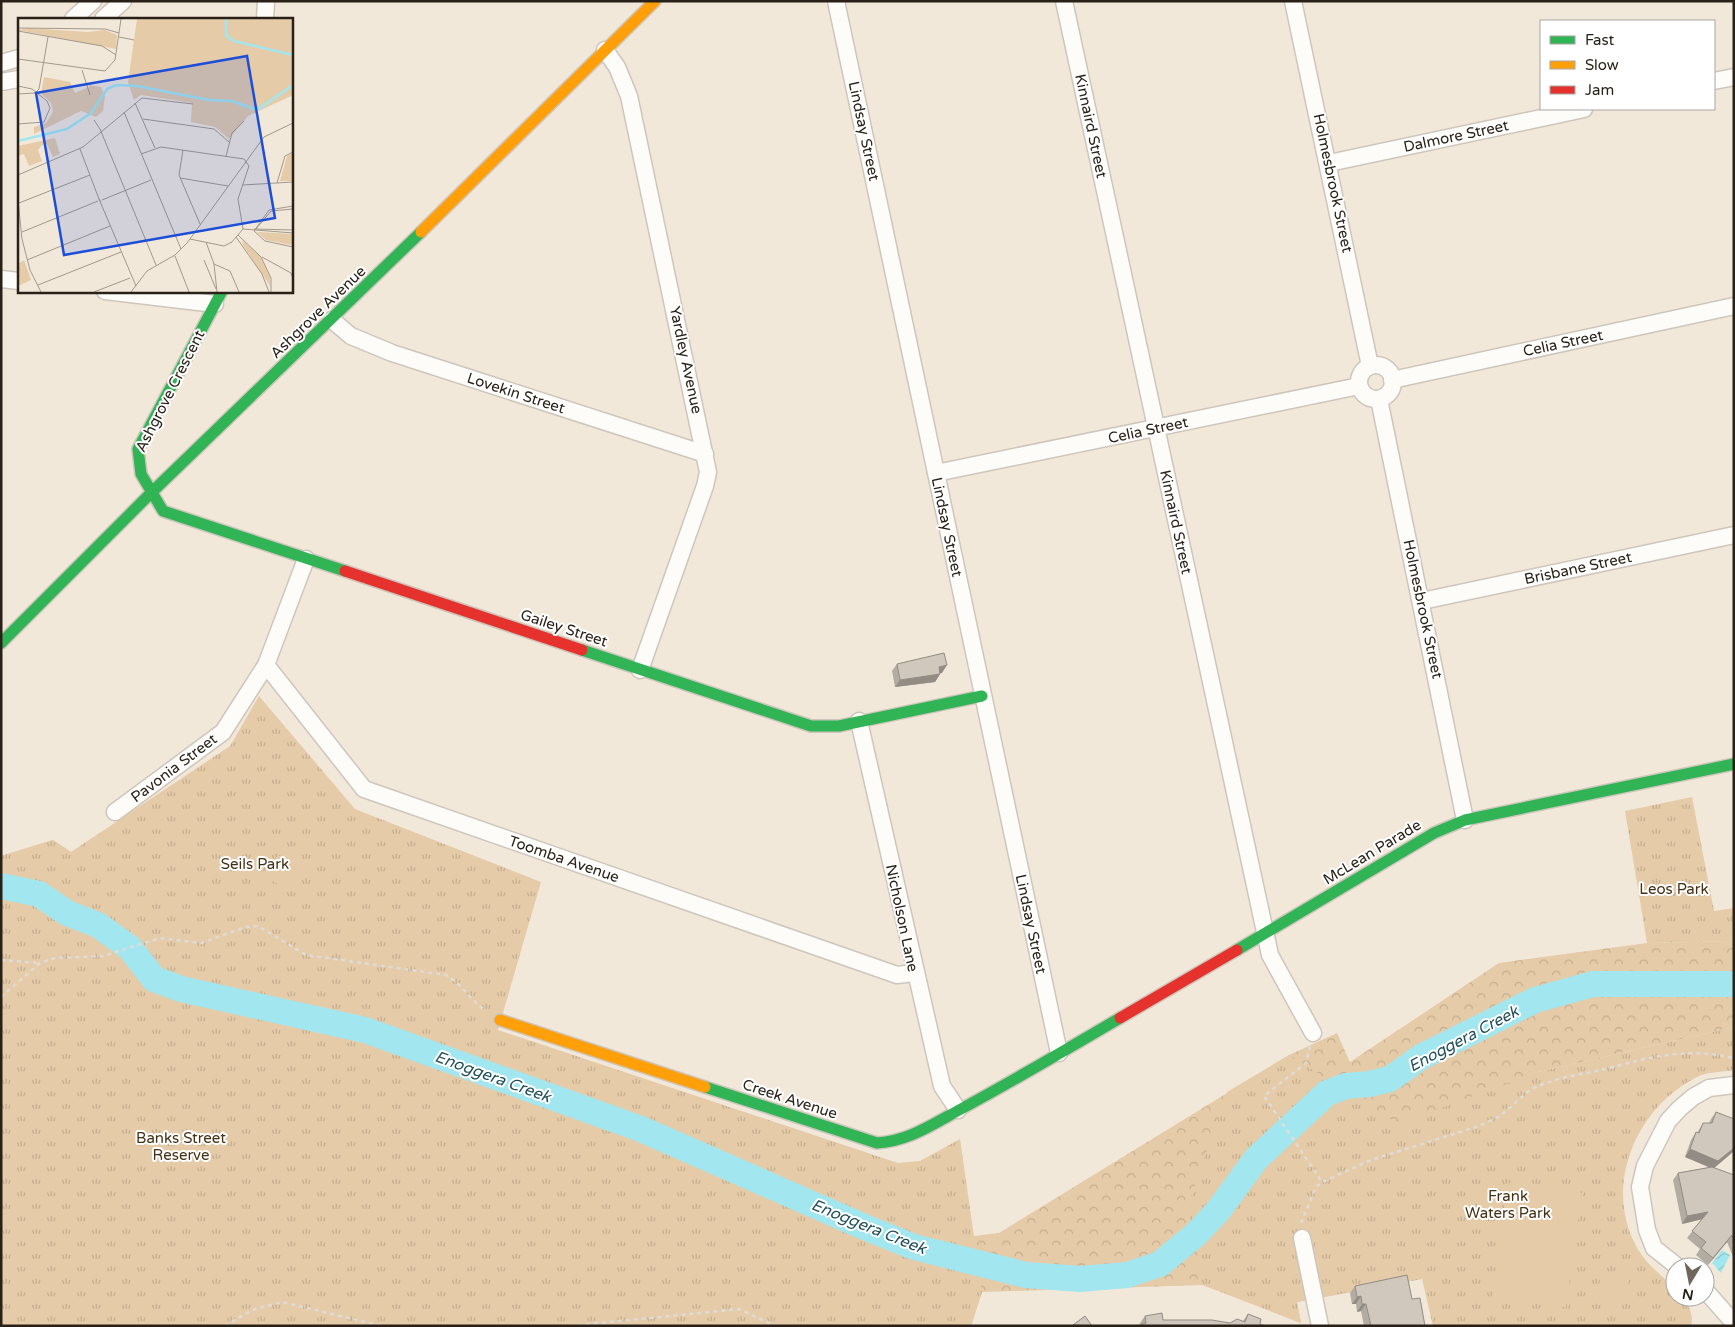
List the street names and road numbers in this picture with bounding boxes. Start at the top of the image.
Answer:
street label: Kinnaird Street [1071,72,1111,180]
street label: Lindsay Street [845,80,883,183]
street label: Holmesbrook Street [1309,112,1357,254]
street label: Dalmore Street [1402,116,1510,156]
street label: Ashgrove Avenue [267,262,369,362]
street label: Yardley Avenue [666,305,706,415]
street label: Celia Street [1521,326,1605,360]
street label: Ashgrove Crescent [131,327,209,455]
street label: Lovekin Street [465,369,567,417]
street label: Celia Street [1106,413,1190,447]
street label: Kinnaird Street [1156,468,1196,576]
street label: Lindsay Street [928,476,966,579]
street label: Holmesbrook Street [1399,538,1447,680]
street label: Brisbane Street [1523,548,1634,588]
street label: Gailey Street [518,605,610,651]
street label: Pavonia Street [127,730,221,806]
street label: McLean Parade [1320,816,1424,888]
street label: Toomba Avenue [506,832,622,886]
street label: Nicholson Lane [882,862,922,974]
street label: Lindsay Street [1012,873,1050,976]
street label: Creek Avenue [740,1075,840,1123]

